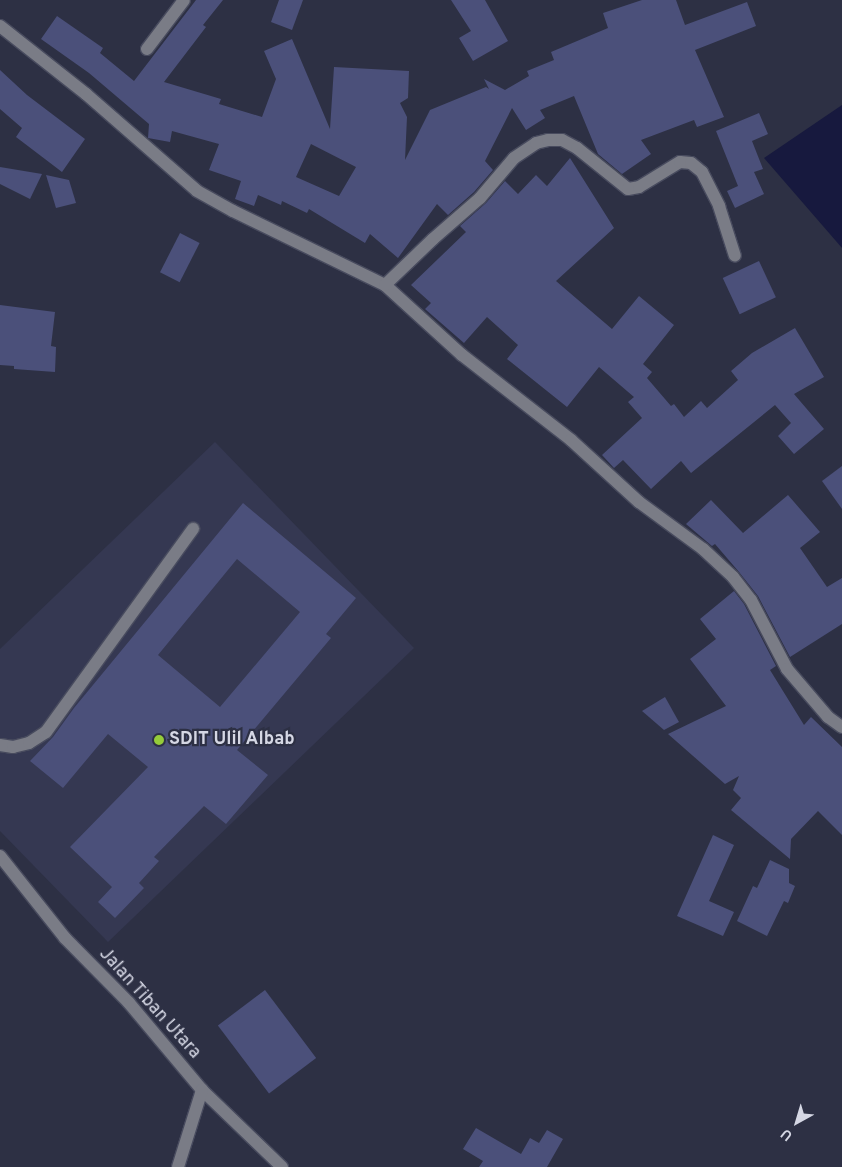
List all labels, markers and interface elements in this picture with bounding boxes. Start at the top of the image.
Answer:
place label: SDIT Ulil Albab [169,729,295,751]
marker: SDIT Ulil Albab [153,734,165,746]
street label: Jalan Tiban Utara [93,944,205,1064]
north arrow [772,1097,822,1147]
text: U [778,1124,796,1144]

